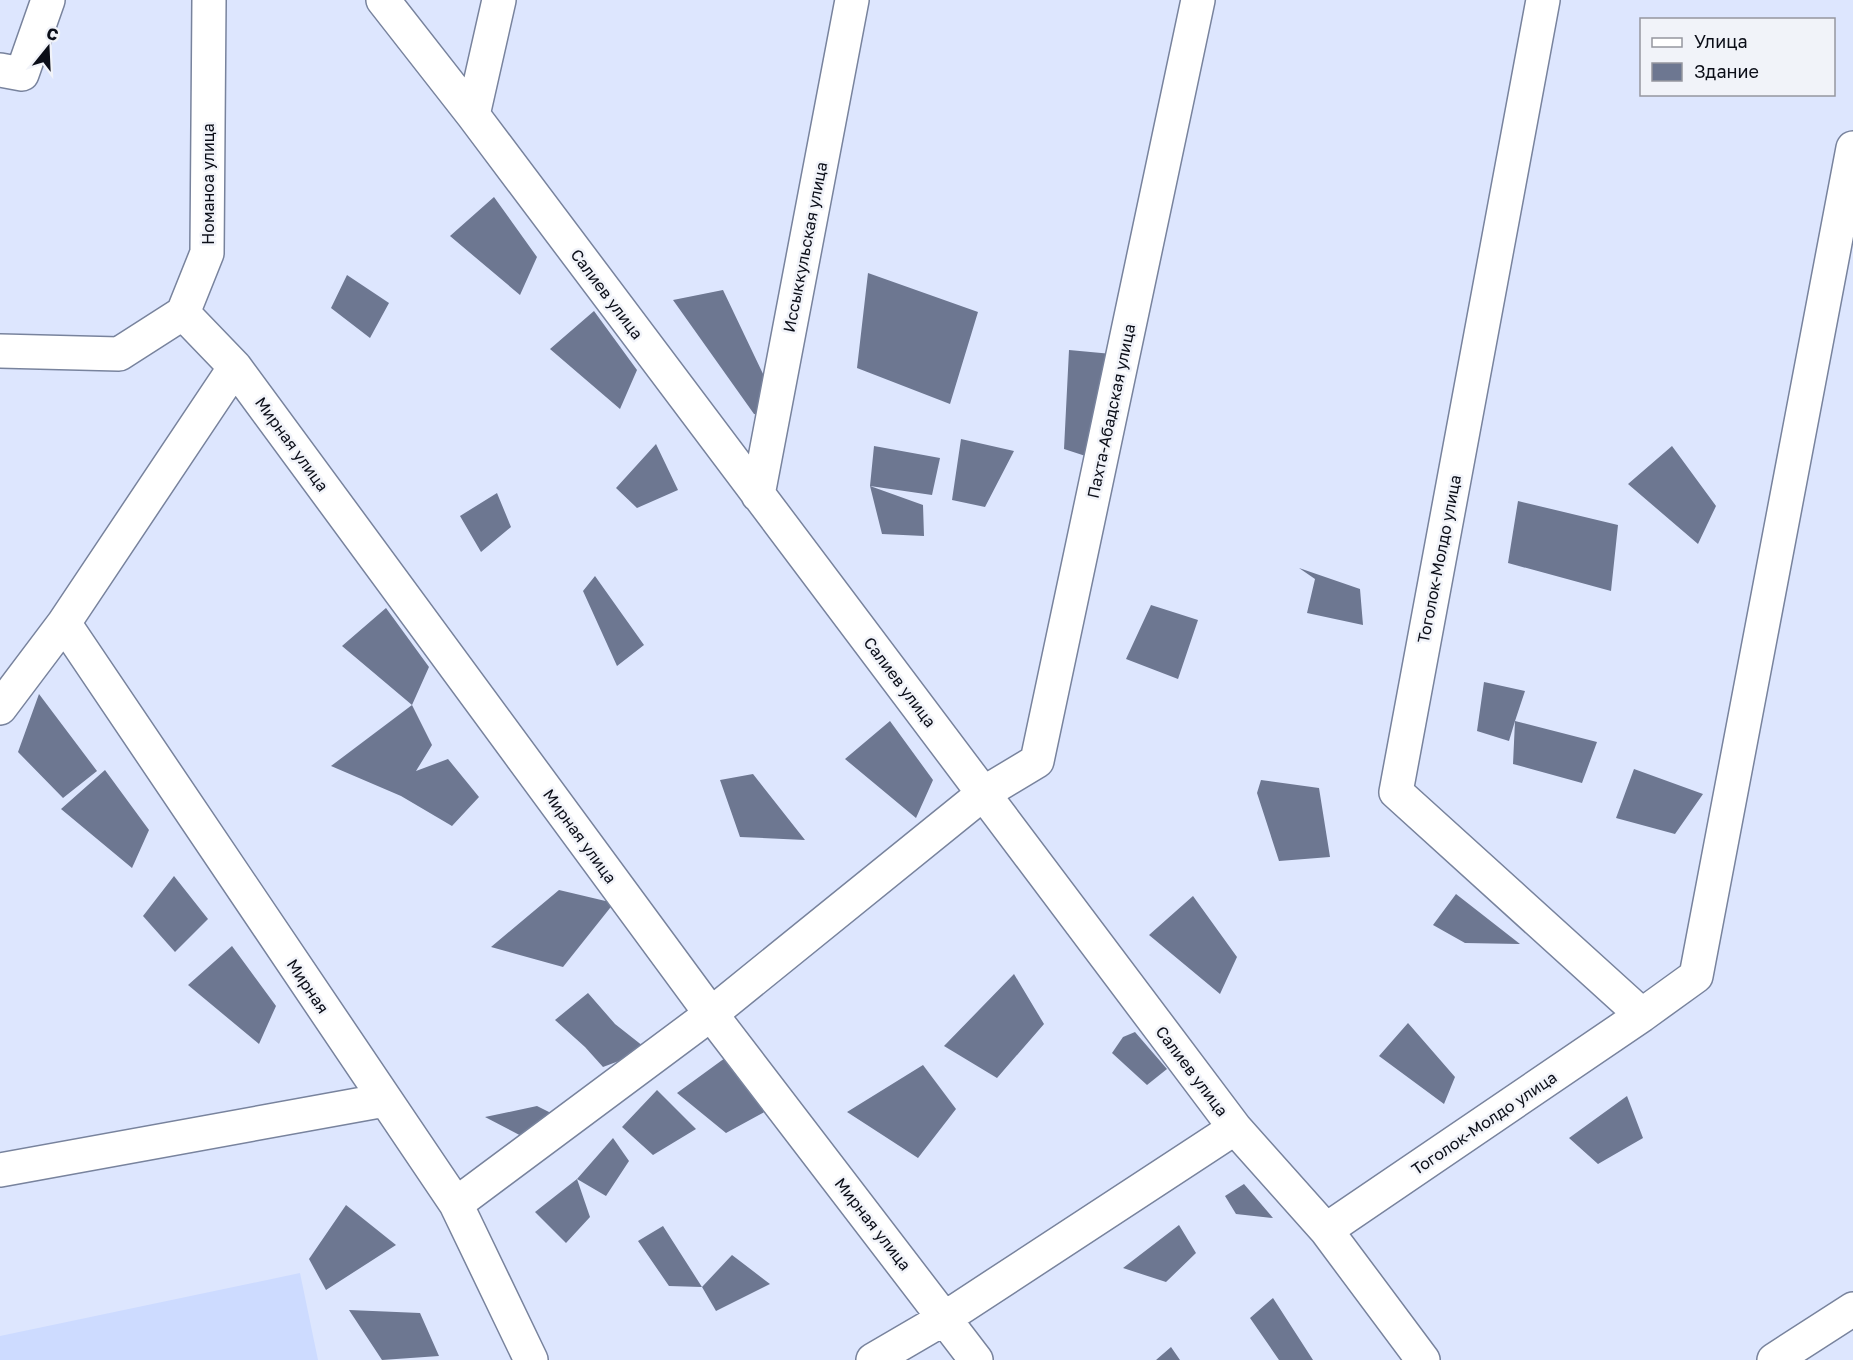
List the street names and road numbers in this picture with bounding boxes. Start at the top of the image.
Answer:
street label: Номаноа улица [198,123,218,245]
street label: Иссыккульская улица [779,160,831,334]
street label: Салиев улица [566,245,648,343]
street label: Пахта-Абадская улица [1083,322,1139,500]
street label: Мирная улица [251,393,333,495]
street label: Тоголок-Молдо улица [1413,473,1465,645]
street label: Салиев улица [859,633,941,731]
street label: Мирная улица [539,785,621,887]
street label: Мирная [283,955,333,1017]
street label: Салиев улица [1151,1022,1233,1120]
street label: Тоголок-Молдо улица [1408,1067,1560,1179]
street label: Мирная улица [831,1174,915,1274]

